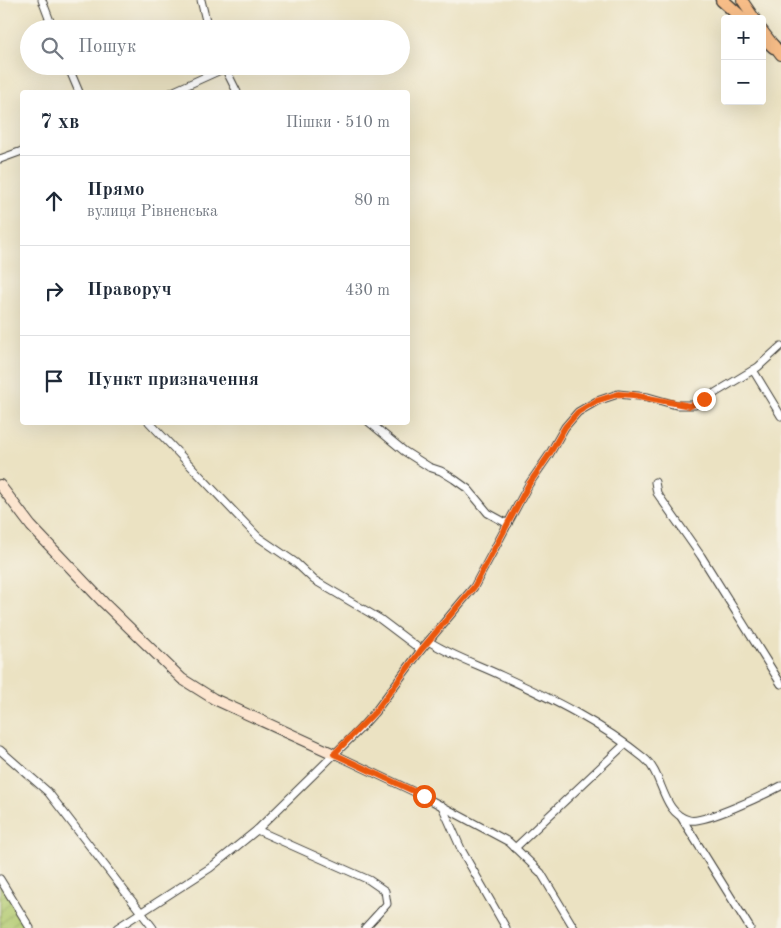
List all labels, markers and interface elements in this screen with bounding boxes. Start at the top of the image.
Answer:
map controls [721,15,766,105]
button: + [721,15,766,60]
search box [20,20,410,75]
icon: search [38,34,66,62]
text: Пошук [78,38,136,57]
button: − [721,60,766,105]
text: 7 хв [40,112,79,133]
text: Пішки · 510 m [286,115,390,131]
text: Прямо [87,181,145,200]
icon: ahead [40,187,68,215]
text: 80 m [354,193,390,209]
text: вулиця Рівненська [87,204,218,220]
icon: right [40,277,68,305]
text: Праворуч [87,281,172,300]
text: 430 m [345,283,390,299]
icon: arrive [40,367,68,395]
text: Пункт призначення [87,371,259,390]
route end [693,388,716,411]
route start [413,785,436,808]

